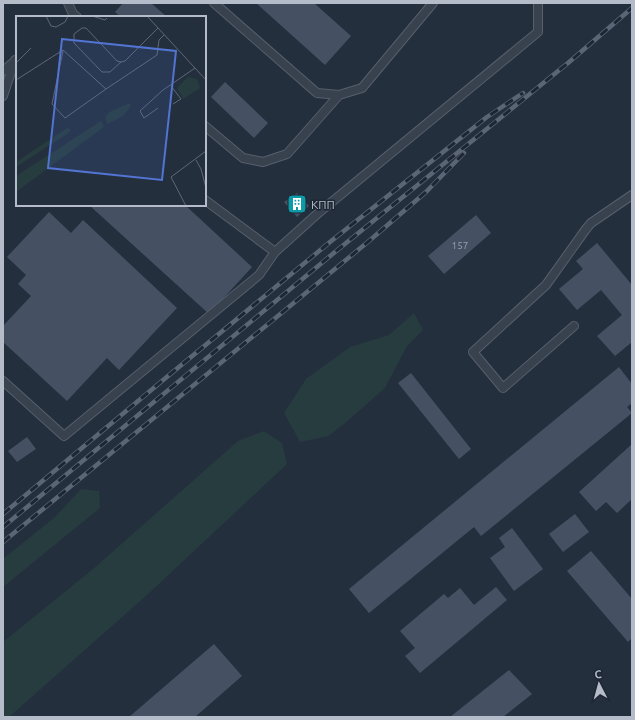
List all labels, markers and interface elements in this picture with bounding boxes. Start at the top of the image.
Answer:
inset map [16,16,206,206]
building icon: КПП [286,193,308,215]
place label: КПП [311,198,335,211]
house number: 157 [452,240,468,251]
north arrow [579,664,619,704]
text: С [594,668,602,680]

